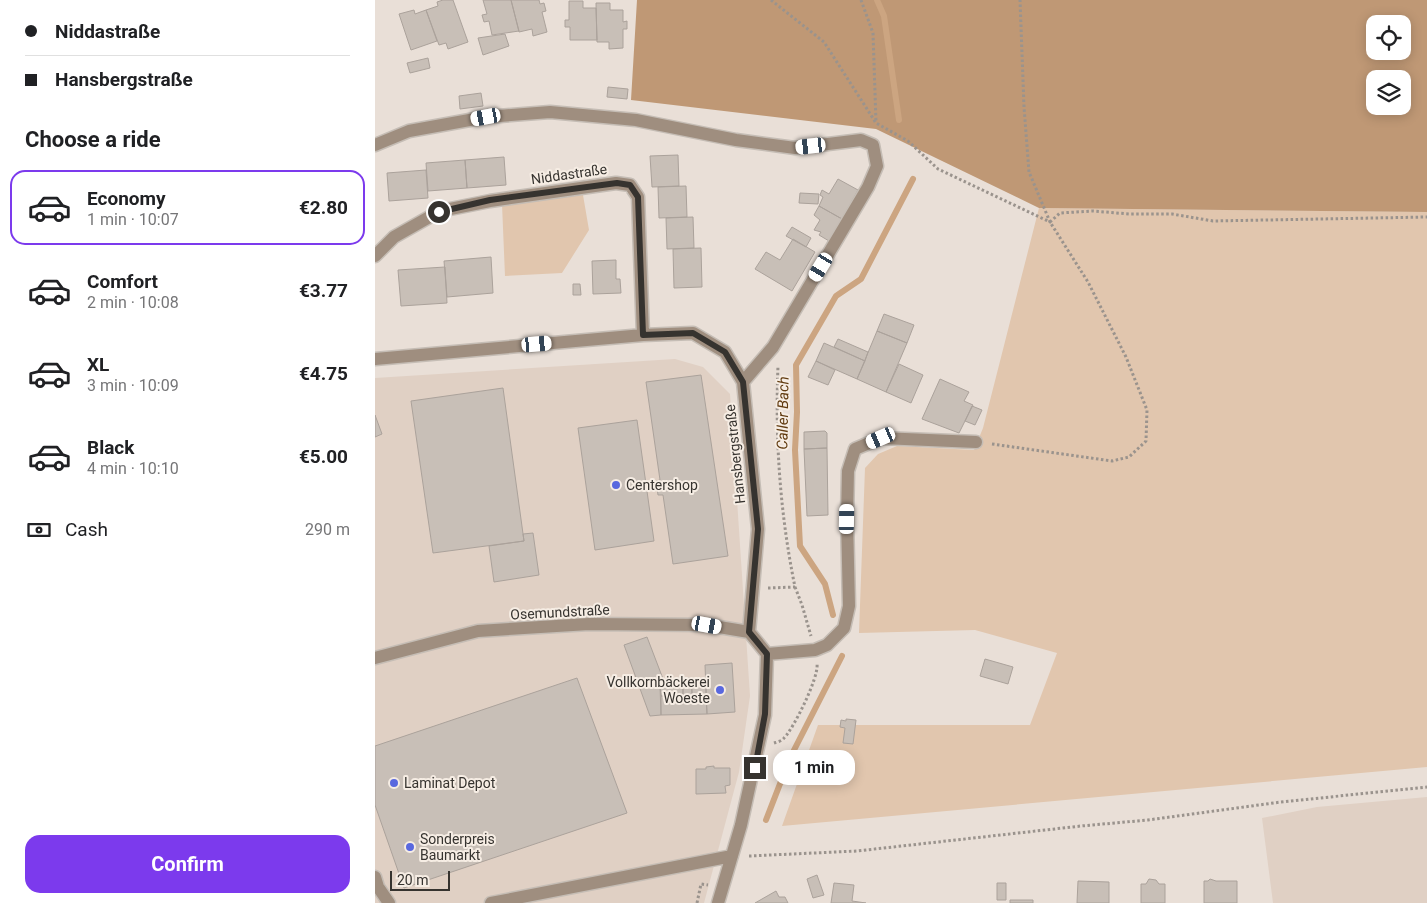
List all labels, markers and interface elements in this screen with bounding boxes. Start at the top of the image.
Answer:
map controls [1366,15,1411,115]
button: locate [1366,15,1411,60]
text: Niddastraße [55,20,160,43]
text: Hansbergstraße [55,68,193,91]
button: layers [1366,70,1411,115]
car [469,107,502,127]
text: Choose a ride [25,127,161,152]
car [795,137,826,155]
street label: Niddastraße [530,161,608,187]
icon: car [27,185,72,230]
text: Economy [87,187,166,210]
text: €2.80 [299,196,348,219]
route start [428,201,450,223]
text: 1 min · 10:07 [87,210,179,229]
car [806,250,835,284]
icon: car [27,268,72,313]
text: Comfort [87,270,158,293]
text: €3.77 [299,279,348,302]
text: 2 min · 10:08 [87,293,179,312]
car [521,335,552,353]
icon: car [27,351,72,396]
text: XL [87,353,109,376]
text: €4.75 [299,362,348,385]
text: 3 min · 10:09 [87,376,179,395]
water label: Caller Bach [773,376,793,450]
street label: Hansbergstraße [722,403,748,505]
car [864,425,897,451]
icon: car [27,434,72,479]
text: Black [87,436,134,459]
text: €5.00 [299,445,348,468]
text: 4 min · 10:10 [87,459,179,478]
place label: Centershop [626,477,698,493]
marker: Centershop [610,479,622,491]
car [839,504,854,534]
icon: cash [25,516,53,544]
text: Cash [65,518,108,541]
text: 290 m [305,520,350,539]
street label: Osemundstraße [510,601,610,623]
car [690,615,723,635]
place label: Vollkornbäckerei Woeste [606,674,710,706]
marker: Vollkornbäckerei Woeste [714,684,726,696]
callout: 1 min [773,750,855,786]
route end [744,757,766,779]
text: 1 min [794,758,834,777]
place label: Laminat Depot [404,775,496,791]
marker: Laminat Depot [388,777,400,789]
place label: Sonderpreis Baumarkt [420,831,495,863]
button: Confirm [25,835,350,893]
marker: Sonderpreis Baumarkt [404,841,416,853]
scale bar [390,868,450,891]
text: 20 m [397,872,429,888]

